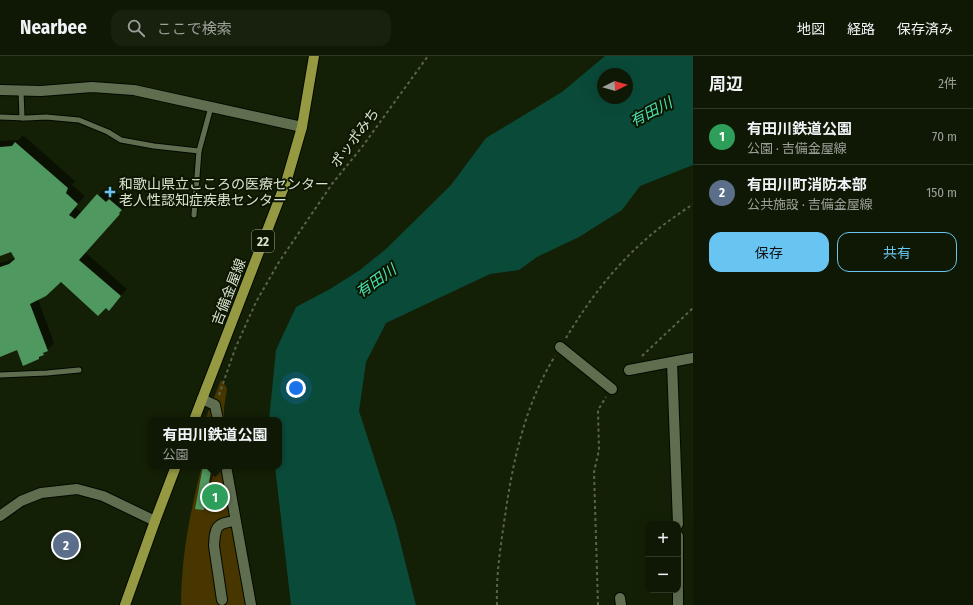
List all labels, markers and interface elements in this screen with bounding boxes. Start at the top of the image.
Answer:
search box [111,10,391,46]
text: Nearbee [20,16,87,39]
icon: search [125,17,147,39]
text: ここで検索 [157,20,232,38]
text: 地図 [797,21,825,38]
text: 経路 [847,21,875,38]
text: 保存済み [897,21,953,38]
north arrow [597,68,633,104]
text: 周辺 [709,74,743,95]
text: 2件 [938,76,957,91]
water label: 有田川 [627,93,677,130]
street label: ポッポみち [327,105,383,171]
text: 有田川鉄道公園 [747,120,852,138]
text: 1 [719,129,725,144]
text: 70 m [932,129,957,144]
text: 公園 · 吉備金屋線 [747,141,847,156]
place label: 和歌山県立こころの医療センター 老人性認知症疾患センター [119,176,329,209]
text: 有田川町消防本部 [747,176,867,194]
text: 2 [719,185,725,200]
text: 150 m [926,185,957,200]
marker: 和歌山県立こころの医療センター 老人性認知症疾患センター [104,186,116,198]
text: 公共施設 · 吉備金屋線 [747,197,873,212]
road number: 22 [252,230,274,252]
button: 保存 [709,232,829,272]
button: 共有 [837,232,957,272]
street label: 吉備金屋線 [209,256,249,328]
water label: 有田川 [352,260,401,301]
your location [286,378,306,398]
popup [148,417,282,469]
text: 有田川鉄道公園 [162,426,268,444]
text: 公園 [162,447,189,462]
pin: 1 [202,482,228,512]
map controls [645,521,681,593]
button: + [645,521,681,557]
pin: 2 [53,530,79,560]
button: − [645,557,681,593]

